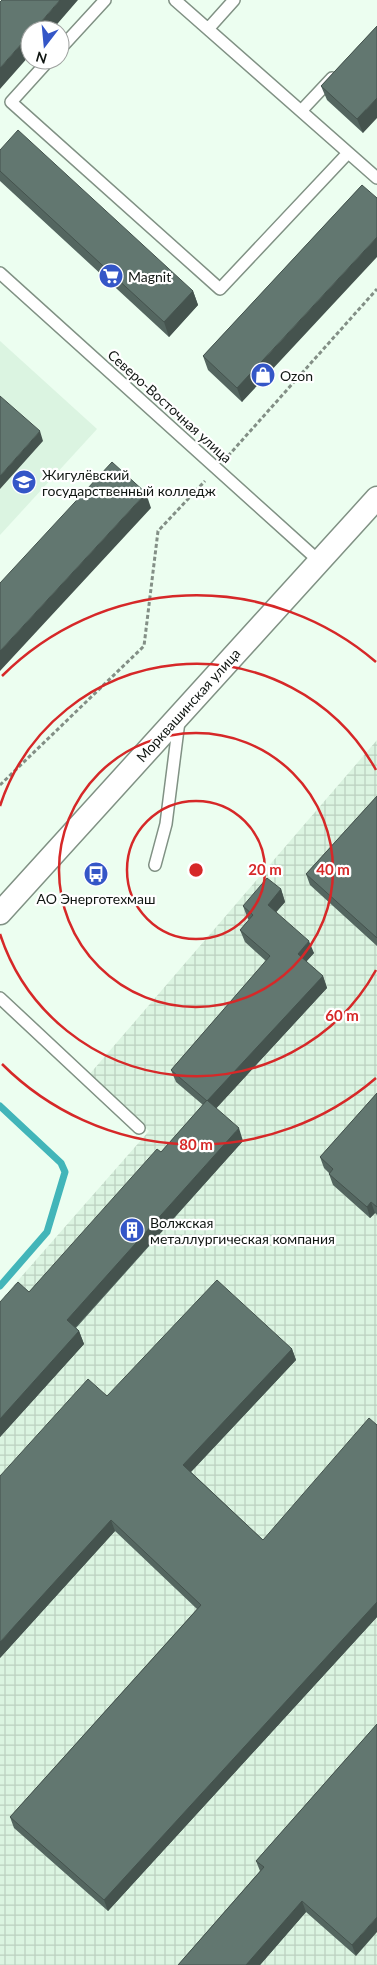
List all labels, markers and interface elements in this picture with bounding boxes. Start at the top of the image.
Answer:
north arrow [20,20,70,70]
text: N [34,48,49,68]
supermarket icon: Magnit [98,263,124,289]
place label: Magnit [128,268,171,285]
street label: Северо-Восточная улица [104,346,236,466]
shop icon: Ozon [250,362,276,388]
place label: Ozon [280,367,313,384]
place label: Жигулёвский государственный колледж [42,466,216,499]
school or university icon: Жигулёвский государственный колледж [11,469,37,495]
street label: Морквашинская улица [133,645,243,765]
text: 20 m [248,860,282,878]
text: 40 m [316,860,350,878]
bus stop icon: АО Энерготехмаш [83,861,109,887]
centre of rings [187,861,205,879]
place label: АО Энерготехмаш [37,890,155,907]
text: 60 m [325,1006,359,1024]
text: 80 m [179,1135,213,1153]
place label: Волжская металлургическая компания [150,1214,335,1247]
building icon: Волжская металлургическая компания [119,1217,145,1243]

